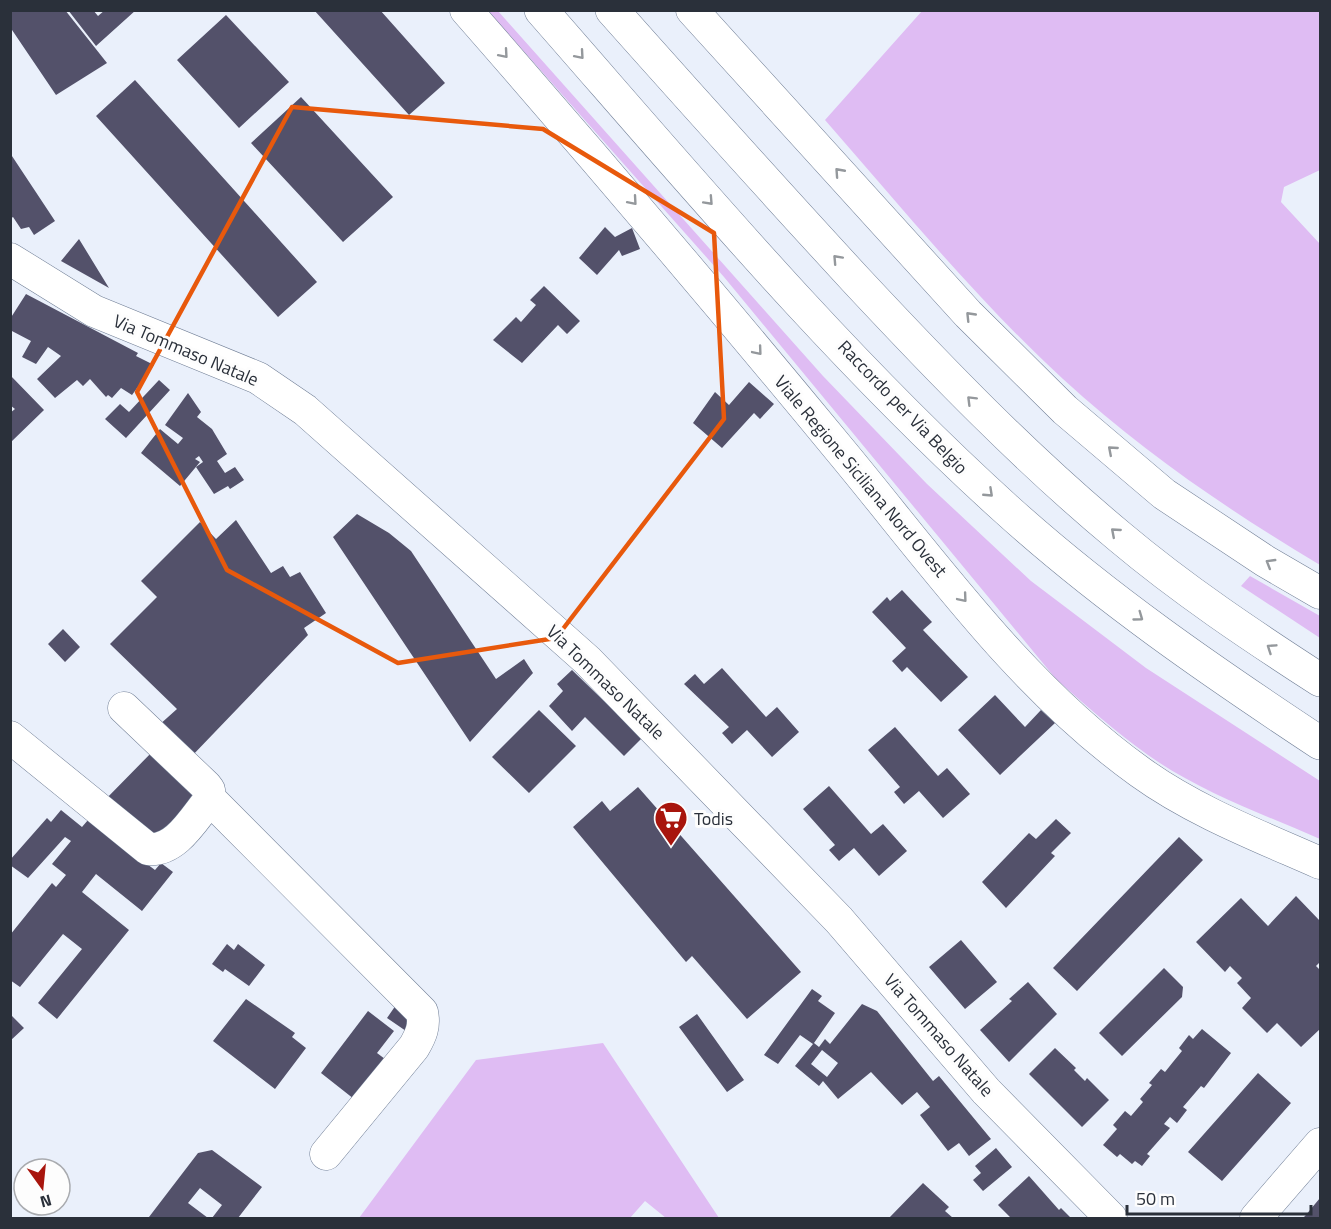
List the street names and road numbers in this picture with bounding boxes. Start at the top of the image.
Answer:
street label: Via Tommaso Natale [109,307,263,393]
street label: Raccordo per Via Belgio [832,334,974,480]
street label: Viale Regione Siciliana Nord Ovest [768,369,954,583]
street label: Via Tommaso Natale [541,618,671,746]
street label: Via Tommaso Natale [878,967,1000,1103]

